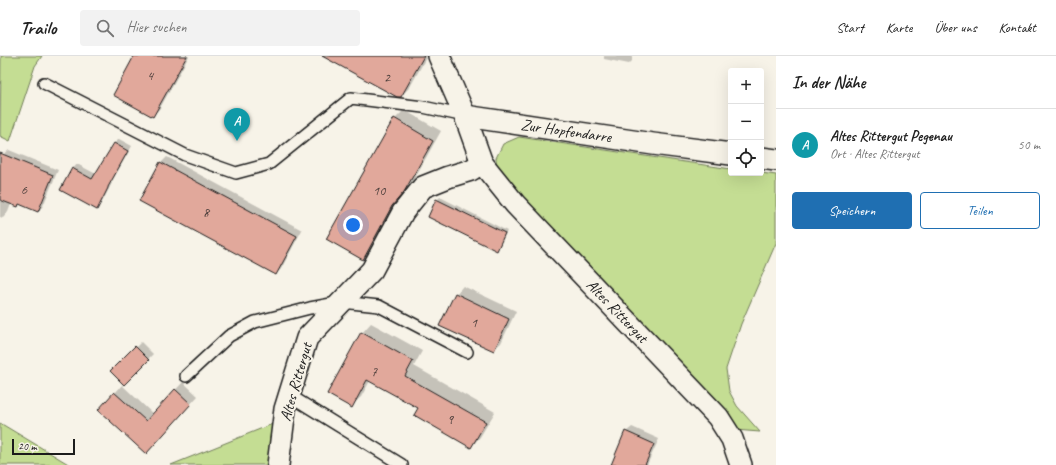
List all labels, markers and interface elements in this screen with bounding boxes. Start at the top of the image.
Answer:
search box [80,10,360,46]
text: Trailo [20,16,56,40]
icon: search [94,17,116,39]
text: Hier suchen [126,18,187,37]
text: Start [836,19,864,36]
text: Karte [886,19,912,36]
text: Über uns [934,19,976,36]
text: Kontakt [998,19,1036,36]
house number: 4 [147,67,155,84]
map controls [728,68,764,176]
button: + [728,68,764,104]
house number: 2 [384,69,392,86]
text: In der Nähe [792,72,865,93]
button: − [728,104,764,140]
pin: A [224,108,250,141]
street label: Zur Hopfendarre [519,115,614,147]
text: Altes Rittergut Pegenau [830,127,952,146]
text: A [802,137,808,153]
text: 50 m [1018,137,1040,153]
button: locate [728,140,764,176]
text: Ort · Altes Rittergut [830,146,920,162]
house number: 6 [21,181,28,198]
house number: 10 [373,182,387,199]
button: Speichern [792,192,912,229]
button: Teilen [920,192,1040,229]
house number: 8 [203,204,211,221]
your location [343,215,363,235]
street label: Altes Rittergut [582,275,653,348]
house number: 1 [471,314,478,331]
street label: Altes Rittergut [275,339,317,423]
house number: 7 [371,363,378,380]
house number: 9 [447,411,455,428]
scale bar [12,437,75,456]
text: 20 m [18,439,37,453]

